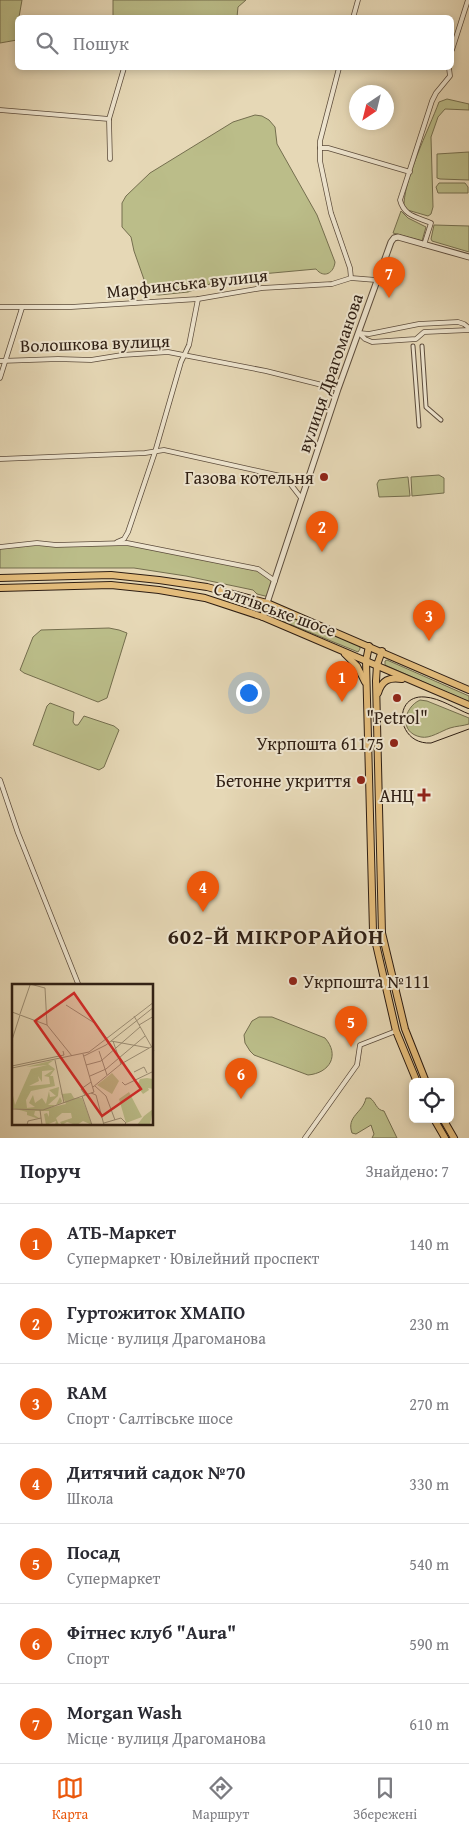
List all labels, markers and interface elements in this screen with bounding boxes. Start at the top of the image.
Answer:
search box [15,15,454,70]
icon: search [33,29,61,57]
text: Пошук [73,29,129,57]
north arrow [349,85,394,130]
pin: 7 [373,257,405,298]
street label: Марфинська вулиця [105,261,269,305]
street label: вулиця Драгоманова [290,289,370,456]
street label: Волошкова вулиця [20,327,170,359]
place label: Газова котельня [185,464,314,491]
marker: Газова котельня [318,471,330,483]
pin: 2 [306,511,338,552]
street label: Салтівське шосе [210,574,340,644]
pin: 3 [413,600,445,641]
pin: 1 [326,661,358,702]
your location [236,680,262,706]
marker: "Petrol" [391,692,403,704]
place label: "Petrol" [366,704,428,731]
place label: Укрпошта 61175 [256,730,384,757]
marker: Укрпошта 61175 [388,737,400,749]
place label: Бетонне укриття [216,767,351,794]
marker: Бетонне укриття [355,774,367,786]
place label: АНЦ [380,782,414,809]
marker: АНЦ [418,789,430,801]
pin: 4 [187,871,219,912]
district label: 602-Й МІКРОРАЙОН [167,920,385,952]
place label: Укрпошта №111 [303,968,430,995]
marker: Укрпошта №111 [287,975,299,987]
inset map [12,984,154,1126]
pin: 5 [335,1006,367,1047]
pin: 6 [225,1058,257,1099]
map controls [409,1078,454,1123]
button: locate [409,1078,454,1123]
text: Поруч [20,1155,81,1186]
text: Знайдено: 7 [366,1159,449,1183]
text: АТБ-Маркет [67,1218,176,1246]
text: 1 [32,1232,40,1256]
text: 140 m [409,1232,449,1256]
text: Супермаркет · Ювілейний проспект [67,1246,319,1270]
text: Гуртожиток ХМАПО [67,1298,245,1326]
text: 2 [32,1312,40,1336]
text: 230 m [409,1312,449,1336]
text: Місце · вулиця Драгоманова [67,1326,266,1350]
text: RAM [67,1378,107,1406]
text: 3 [32,1392,40,1416]
text: 270 m [409,1392,449,1416]
text: Спорт · Салтівське шосе [67,1406,233,1430]
text: Дитячий садок №70 [67,1458,245,1486]
text: 4 [32,1472,40,1496]
text: 330 m [409,1472,449,1496]
text: Школа [67,1486,113,1510]
text: Посад [67,1538,120,1566]
text: 5 [32,1552,40,1576]
text: 540 m [409,1552,449,1576]
text: Супермаркет [67,1566,160,1590]
text: Фітнес клуб "Aura" [67,1618,236,1646]
text: 6 [32,1632,40,1656]
text: 590 m [409,1632,449,1656]
text: Спорт [67,1646,109,1670]
text: Morgan Wash [67,1698,182,1726]
text: 7 [32,1712,40,1736]
text: 610 m [409,1712,449,1736]
text: Місце · вулиця Драгоманова [67,1726,266,1750]
tab: Карта [52,1774,88,1824]
tab: Маршрут [192,1774,249,1824]
tab: Збережені [353,1774,417,1824]

